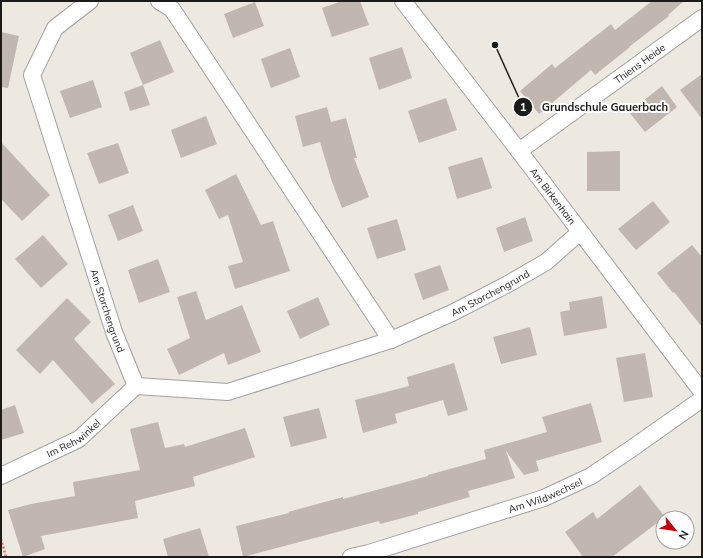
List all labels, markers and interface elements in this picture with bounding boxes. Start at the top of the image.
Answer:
street label: Thiens Heide [612,41,668,87]
callout: Grundschule Gauerbach [513,95,676,118]
text: 1 [519,99,527,114]
text: Grundschule Gauerbach [542,100,668,114]
street label: Am Birkenhain [527,165,579,227]
street label: Am Storchengrund [87,267,128,354]
street label: Am Storchengrund [449,267,532,319]
street label: Im Rehwinkel [45,416,103,460]
street label: Am Wildwechsel [507,475,584,516]
north arrow [655,510,695,550]
text: N [676,528,692,542]

